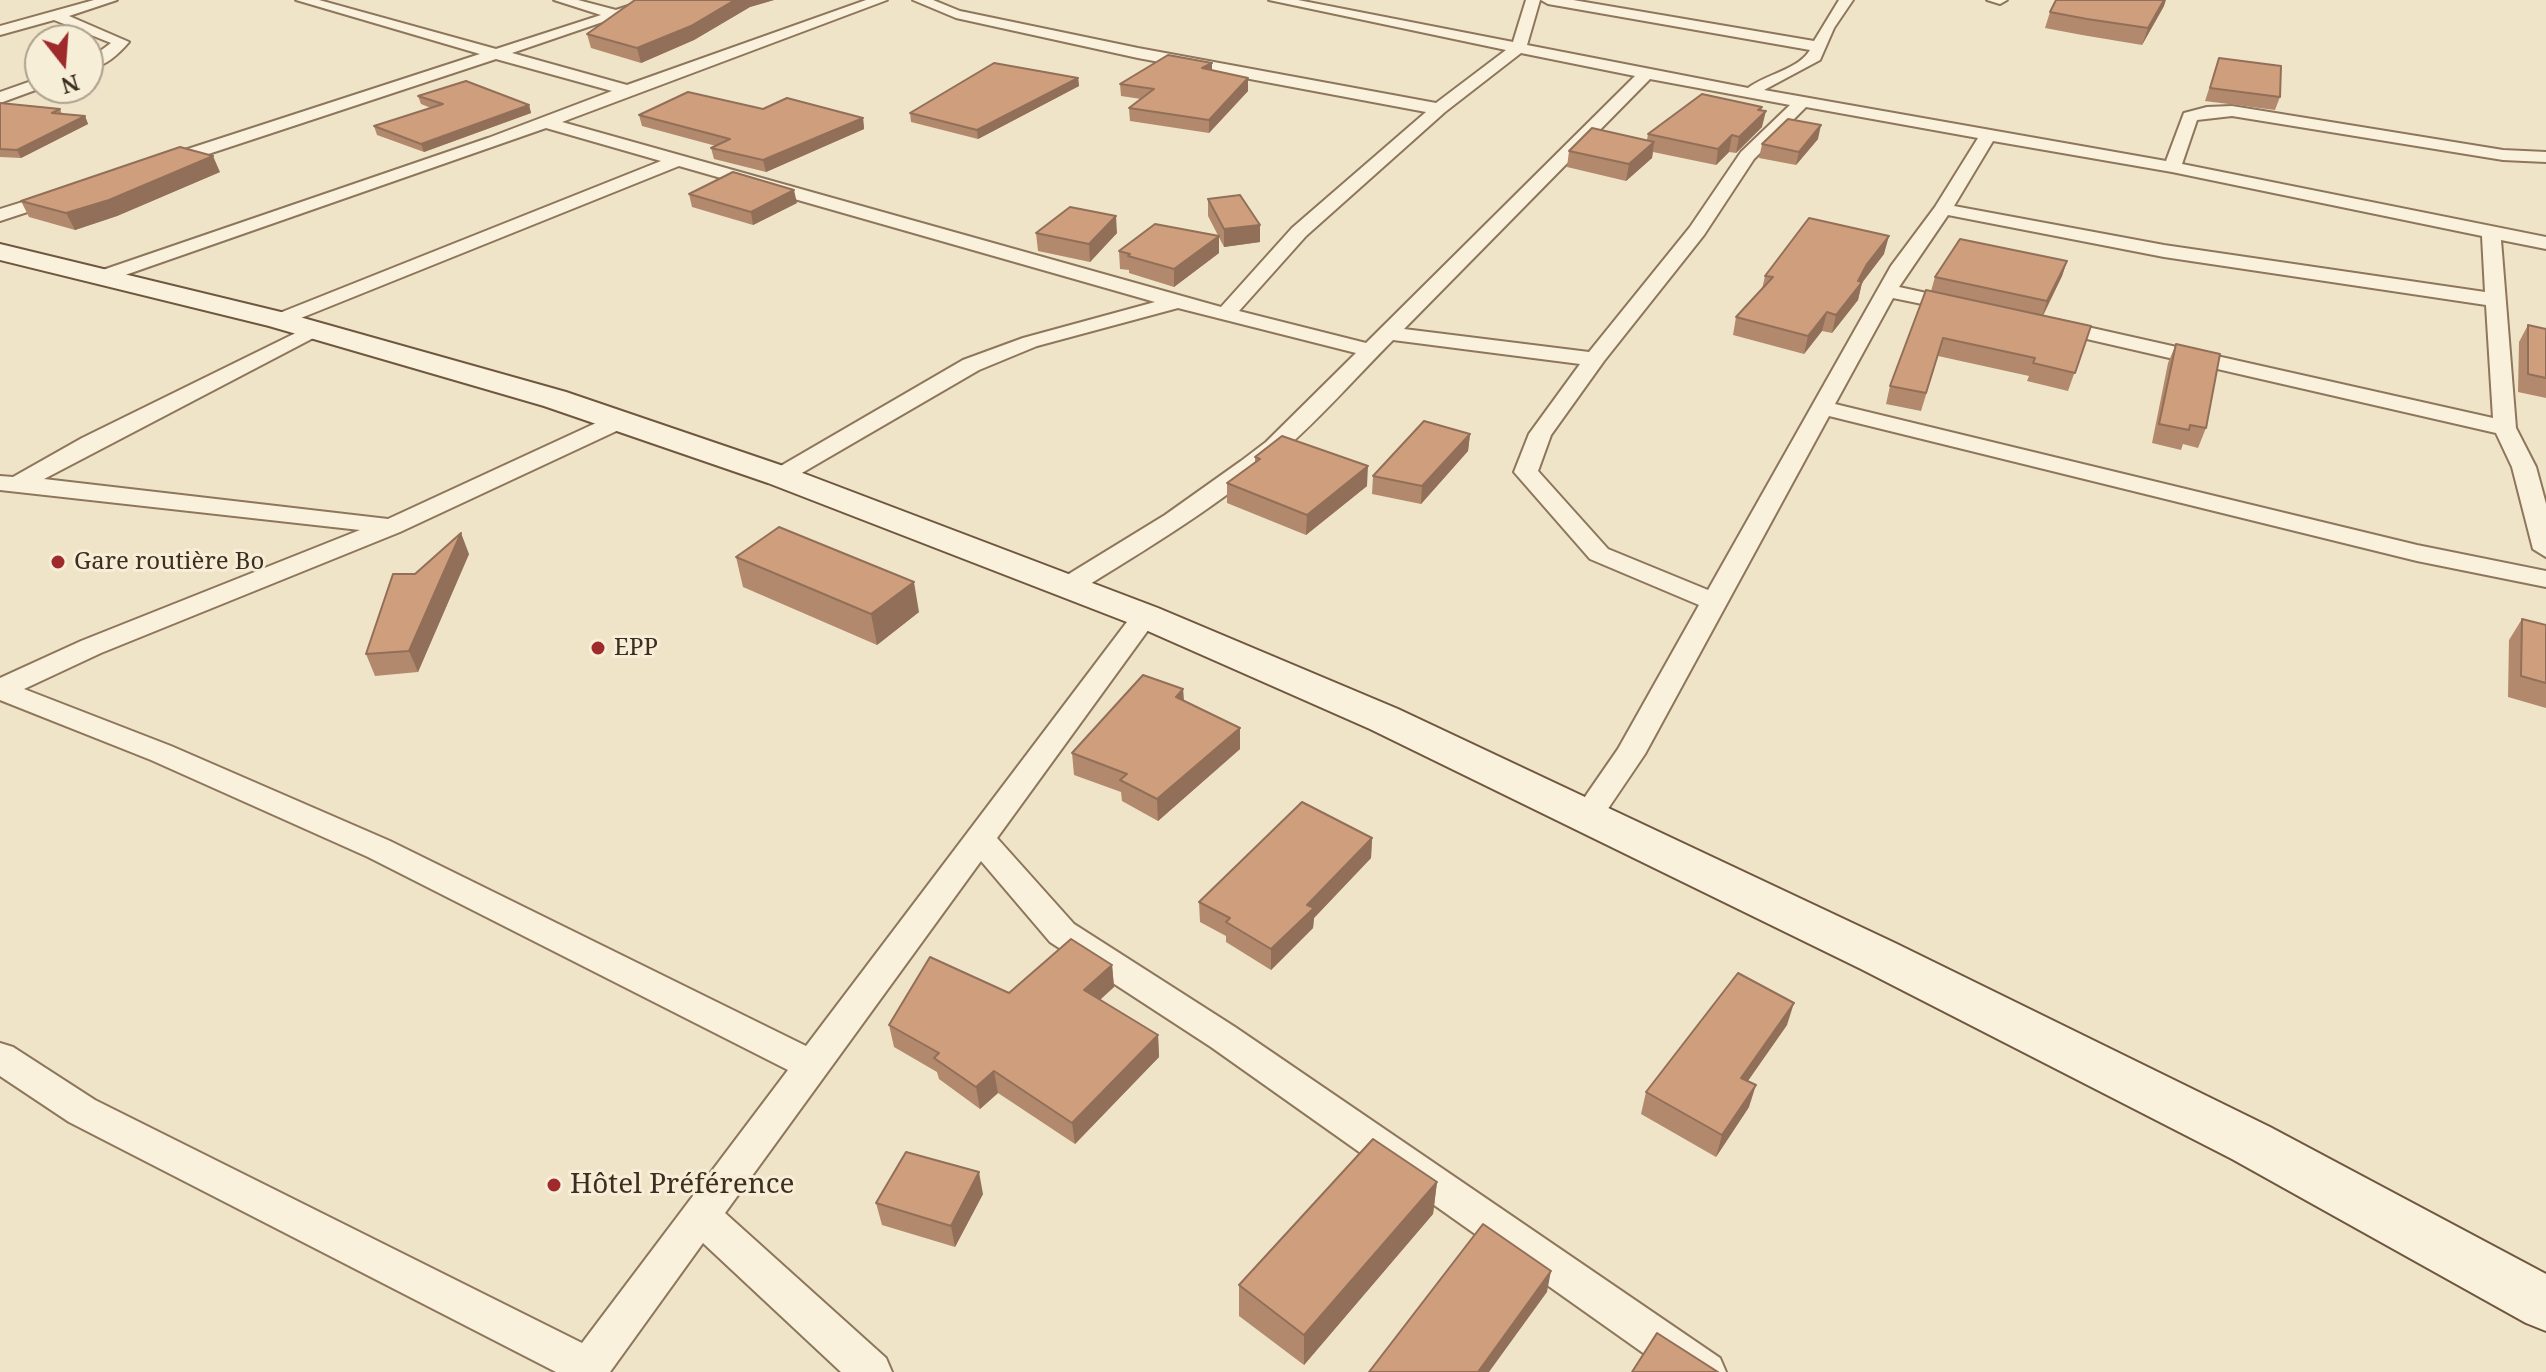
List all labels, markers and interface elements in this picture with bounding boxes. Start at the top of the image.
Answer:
north arrow [24,24,104,104]
text: N [58,68,83,102]
place label: Gare routière Bo [74,548,264,576]
marker: Gare routière Bo [49,553,67,571]
place label: EPP [614,634,658,662]
marker: EPP [589,639,607,657]
place label: Hôtel Préférence [570,1168,795,1202]
marker: Hôtel Préférence [545,1176,563,1194]

